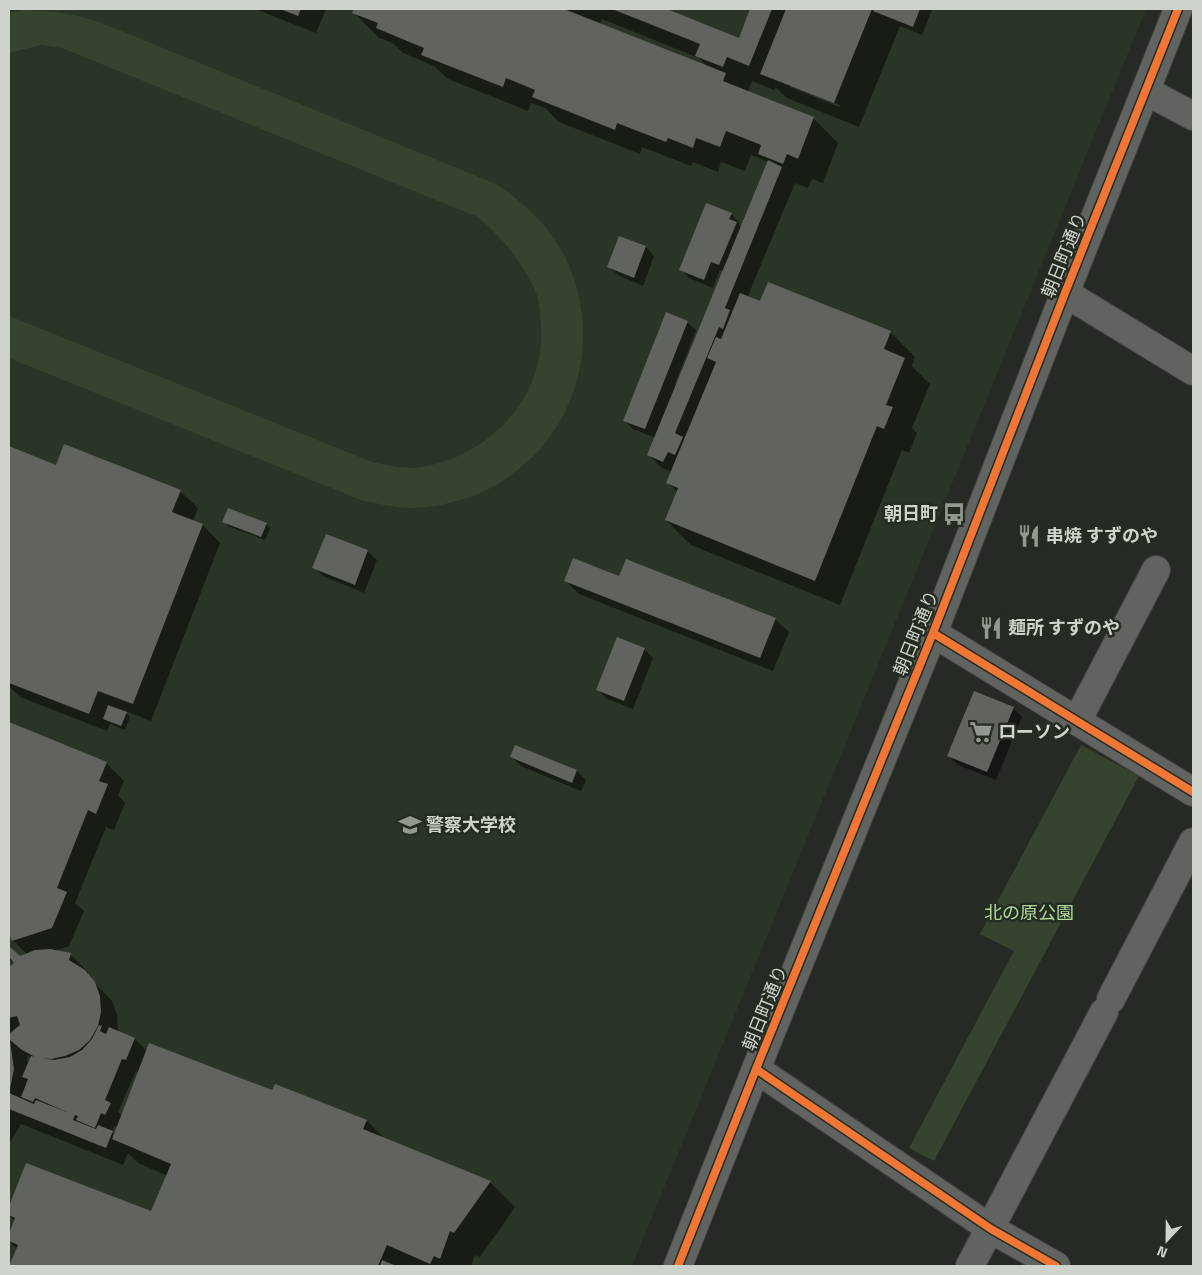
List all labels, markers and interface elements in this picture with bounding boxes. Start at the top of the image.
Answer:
street label: 朝日町通り [1034,208,1093,302]
place label: 朝日町 [884,500,938,527]
bus stop icon: 朝日町 [941,501,967,527]
place label: 串焼 すずのや [1046,522,1158,549]
restaurant icon: 串焼 すずのや [1016,523,1042,549]
street label: 朝日町通り [886,586,945,680]
place label: 麺所 すずのや [1008,614,1120,641]
restaurant icon: 麺所 すずのや [978,615,1004,641]
place label: ローソン [998,718,1070,745]
supermarket icon: ローソン [968,719,994,745]
place label: 警察大学校 [426,811,516,838]
school or university icon: 警察大学校 [397,812,423,838]
park label: 北の原公園 [984,899,1074,926]
street label: 朝日町通り [735,961,794,1055]
north arrow [1142,1215,1192,1265]
text: N [1154,1241,1170,1264]

